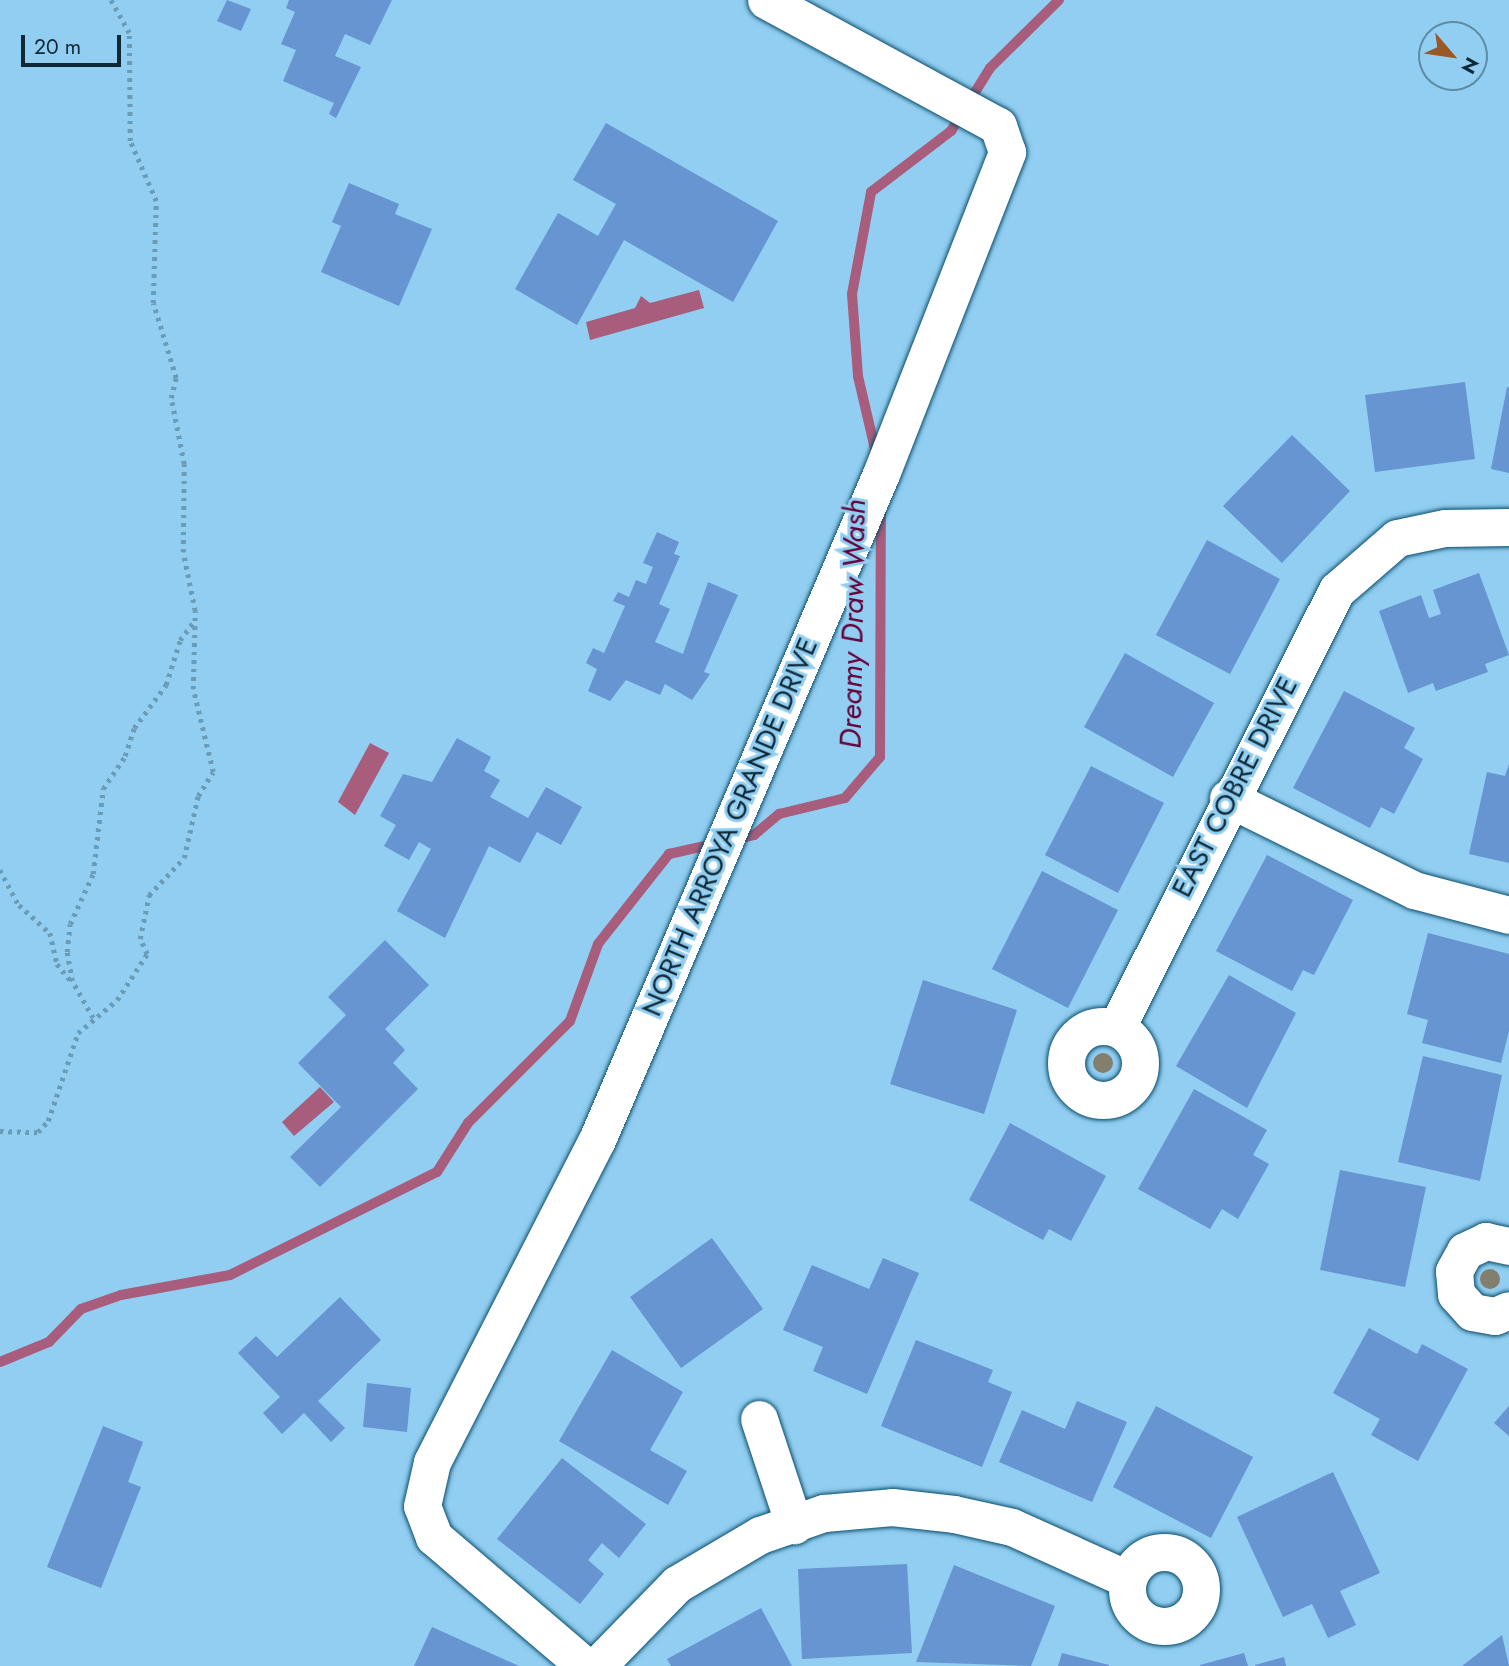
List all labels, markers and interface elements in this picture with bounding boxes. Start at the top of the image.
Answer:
scale bar [24,21,124,65]
north arrow [1418,21,1488,91]
text: 20 m [34,32,81,62]
text: N [1455,52,1486,79]
water label: Dreamy Draw Wash [833,499,873,749]
street label: NORTH ARROYA GRANDE DRIVE [635,633,825,1021]
street label: EAST COBRE DRIVE [1165,671,1305,903]

